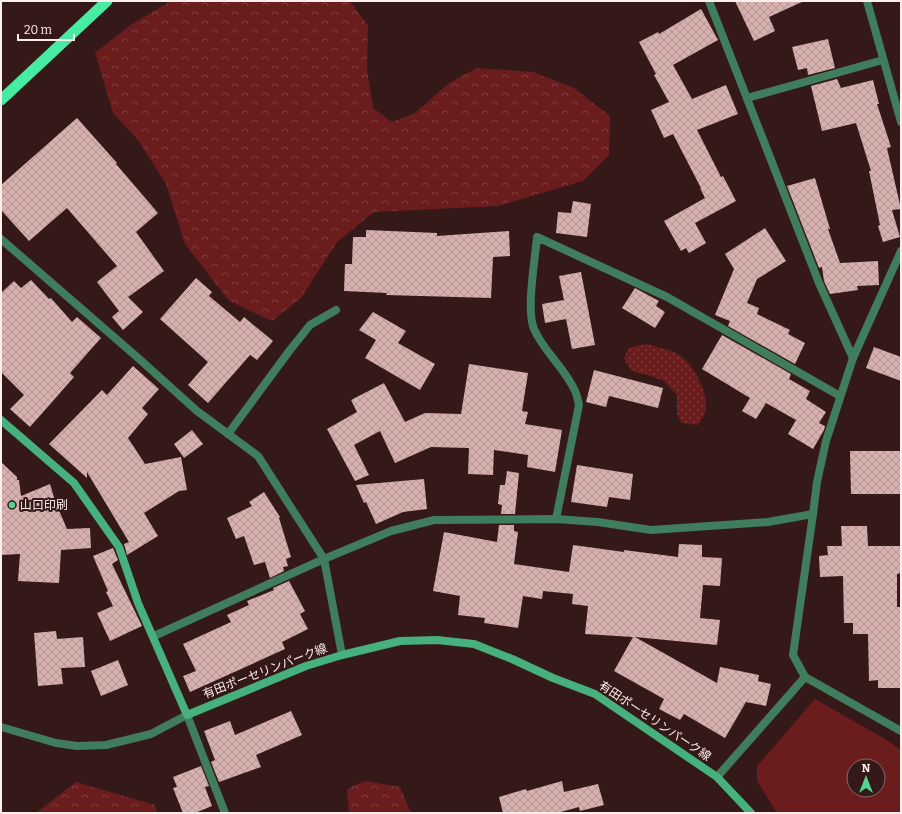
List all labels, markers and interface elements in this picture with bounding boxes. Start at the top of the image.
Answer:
scale bar [18,16,74,42]
text: 20 m [24,23,53,37]
place label: 山口印刷 [20,498,68,512]
marker: 山口印刷 [7,500,17,510]
street label: 有田ポーセリンパーク線 [201,641,329,701]
street label: 有田ポーセリンパーク線 [596,678,714,764]
north arrow [846,758,886,798]
text: N [862,762,871,775]

